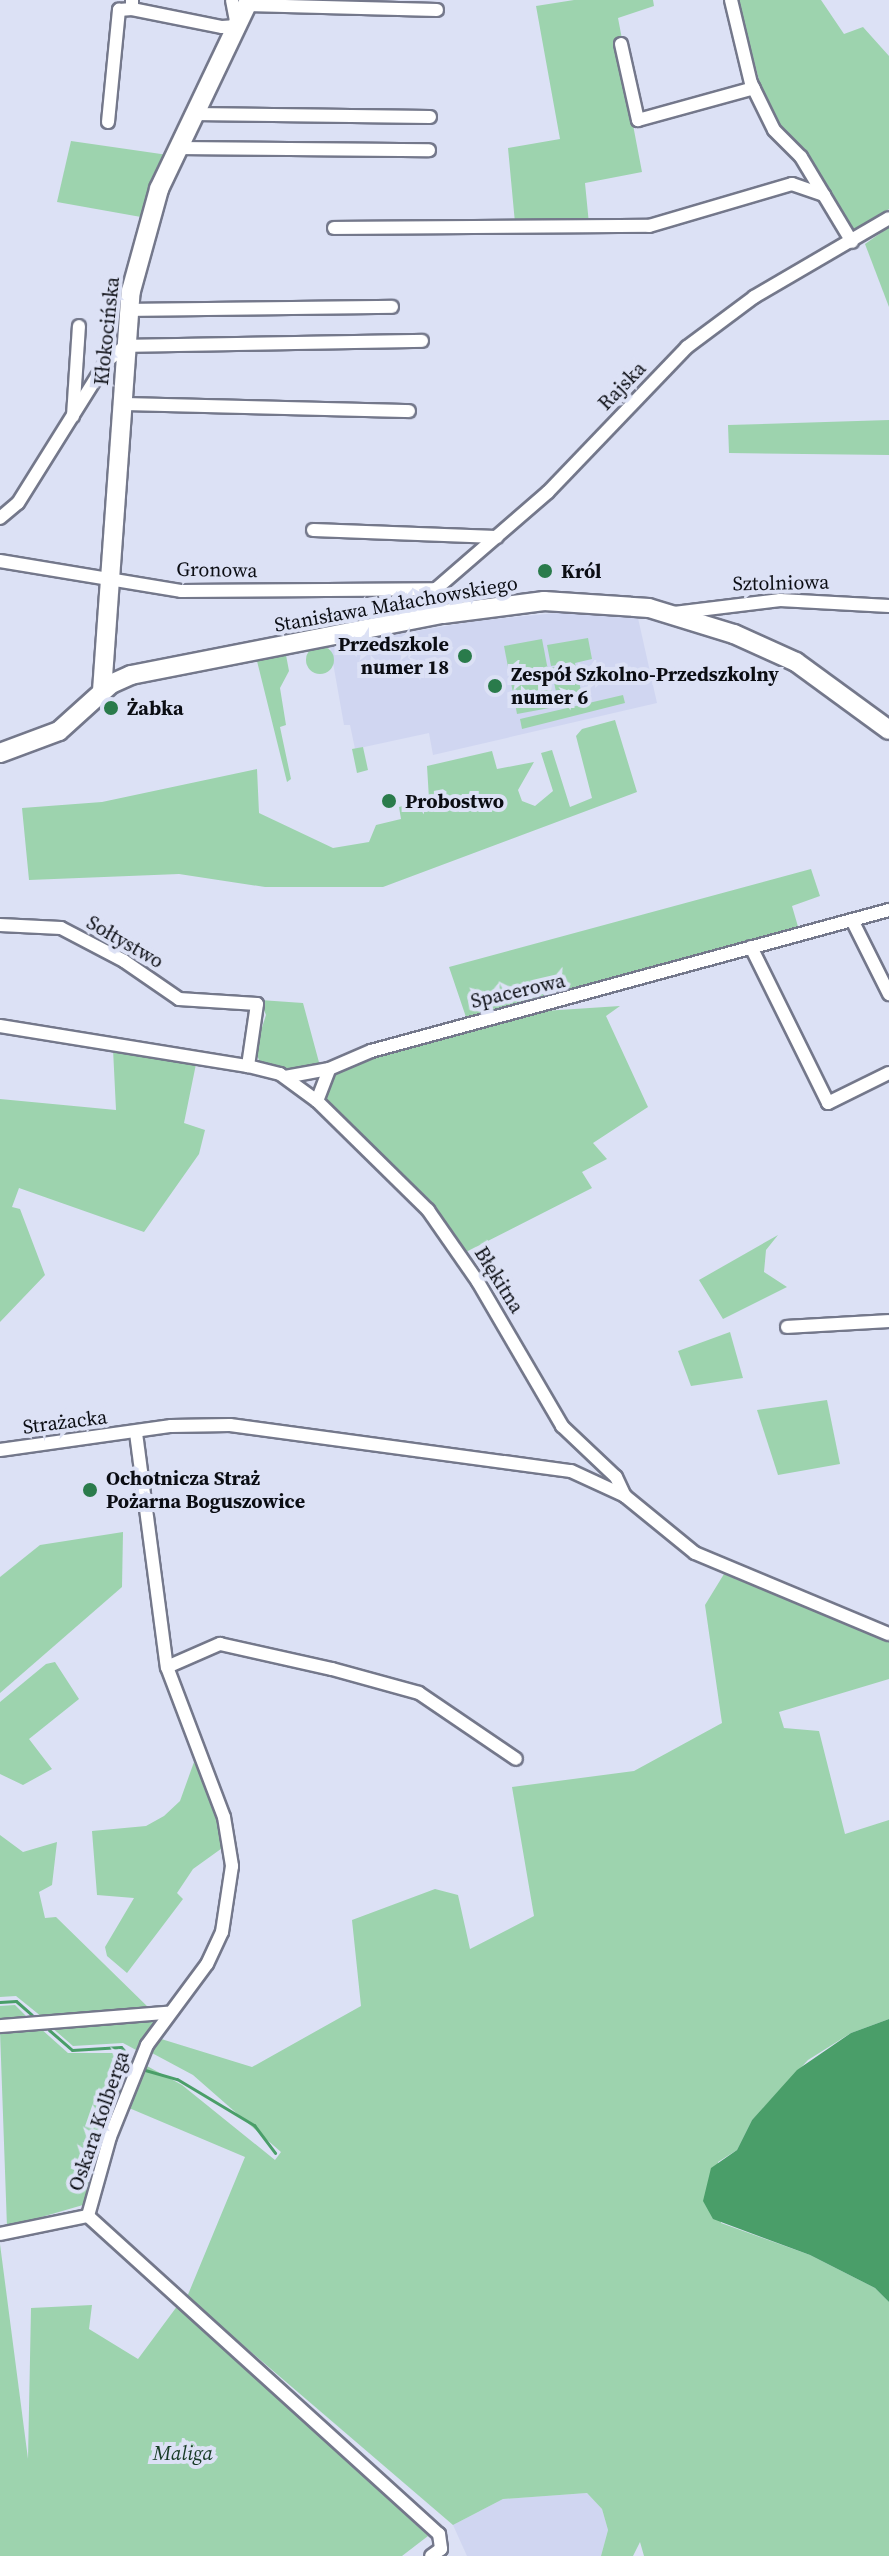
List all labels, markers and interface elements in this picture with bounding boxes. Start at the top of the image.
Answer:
street label: Kłokocińska [89,276,125,386]
street label: Rajska [593,357,651,415]
street label: Gronowa [176,557,258,583]
place label: Król [561,559,602,583]
marker: Król [536,562,554,580]
street label: Sztolniowa [732,570,830,596]
street label: Stanisława Małachowskiego [272,571,520,637]
place label: Przedszkole numer 18 [338,632,449,679]
marker: Przedszkole numer 18 [456,647,474,665]
place label: Zespół Szkolno-Przedszkolny numer 6 [511,662,779,709]
marker: Zespół Szkolno-Przedszkolny numer 6 [486,677,504,695]
place label: Żabka [127,696,184,720]
marker: Żabka [102,699,120,717]
place label: Probostwo [405,789,504,813]
marker: Probostwo [380,792,398,810]
street label: Sołtystwo [82,910,168,974]
street label: Spacerowa [468,968,568,1014]
street label: Błękitna [469,1242,529,1318]
street label: Strażacka [21,1405,109,1439]
place label: Ochotnicza Straż Pożarna Boguszowice [106,1466,305,1513]
marker: Ochotnicza Straż Pożarna Boguszowice [81,1481,99,1499]
street label: Oskara Kolberga [64,2048,134,2194]
park label: Maliga [153,2441,213,2465]

